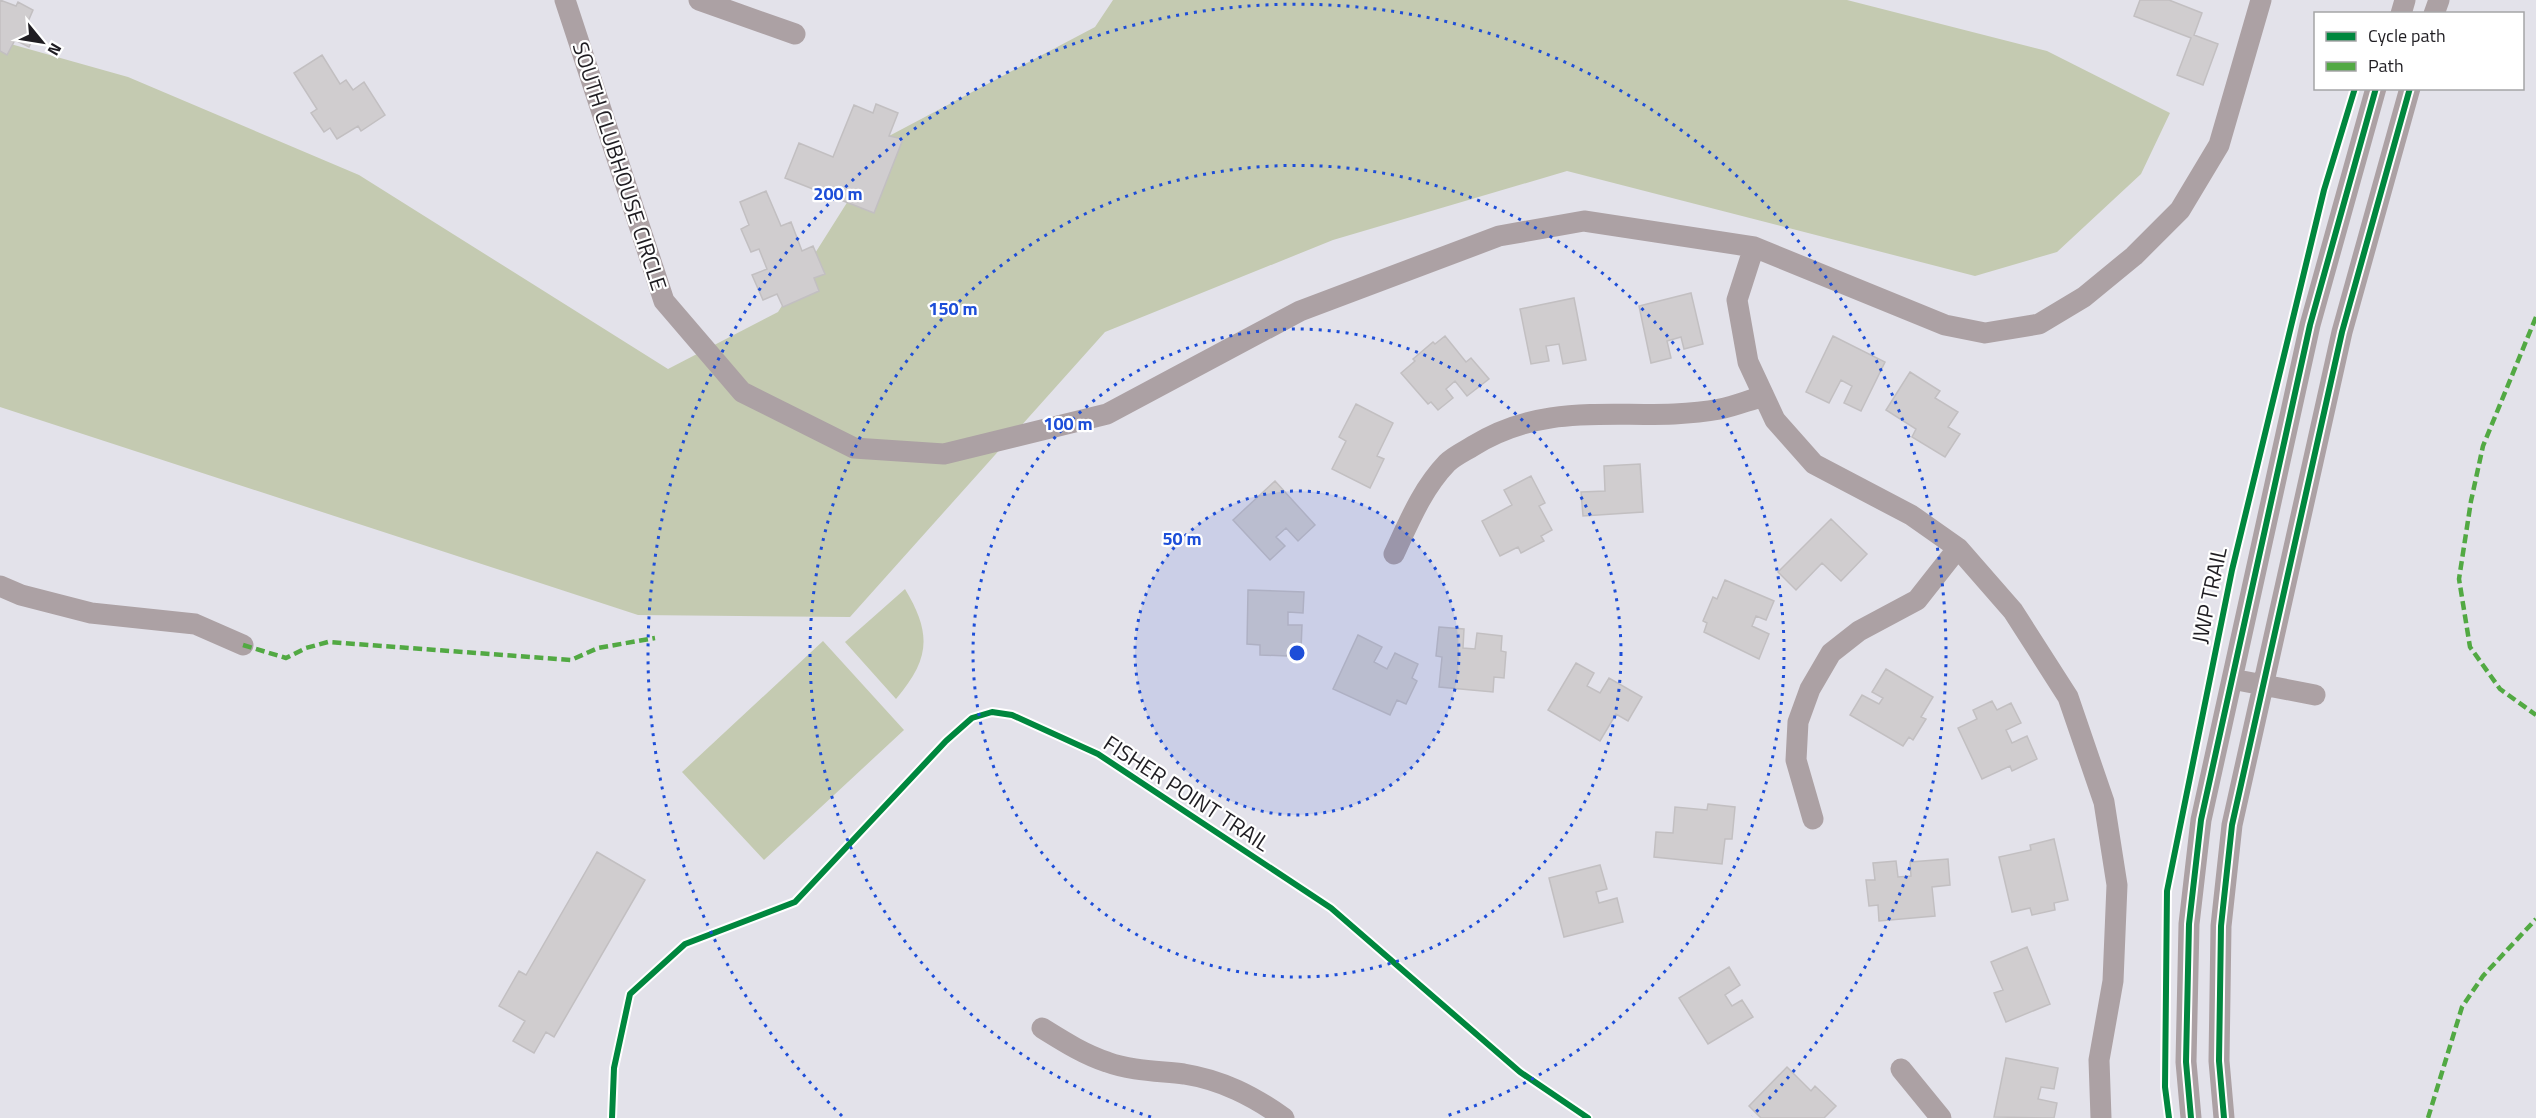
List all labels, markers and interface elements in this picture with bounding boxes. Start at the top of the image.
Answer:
north arrow [12,12,72,72]
legend [2314,12,2524,90]
text: Cycle path [2368,22,2446,49]
street label: SOUTH CLUBHOUSE CIRCLE [564,37,676,295]
text: N [42,39,68,60]
text: Path [2368,52,2404,79]
text: 200 m [813,180,863,207]
text: 150 m [928,295,978,322]
text: 100 m [1043,410,1093,437]
text: 50 m [1162,525,1202,552]
street label: JWP TRAIL [2182,543,2236,646]
centre of rings [1287,643,1307,663]
street label: FISHER POINT TRAIL [1097,726,1277,860]

